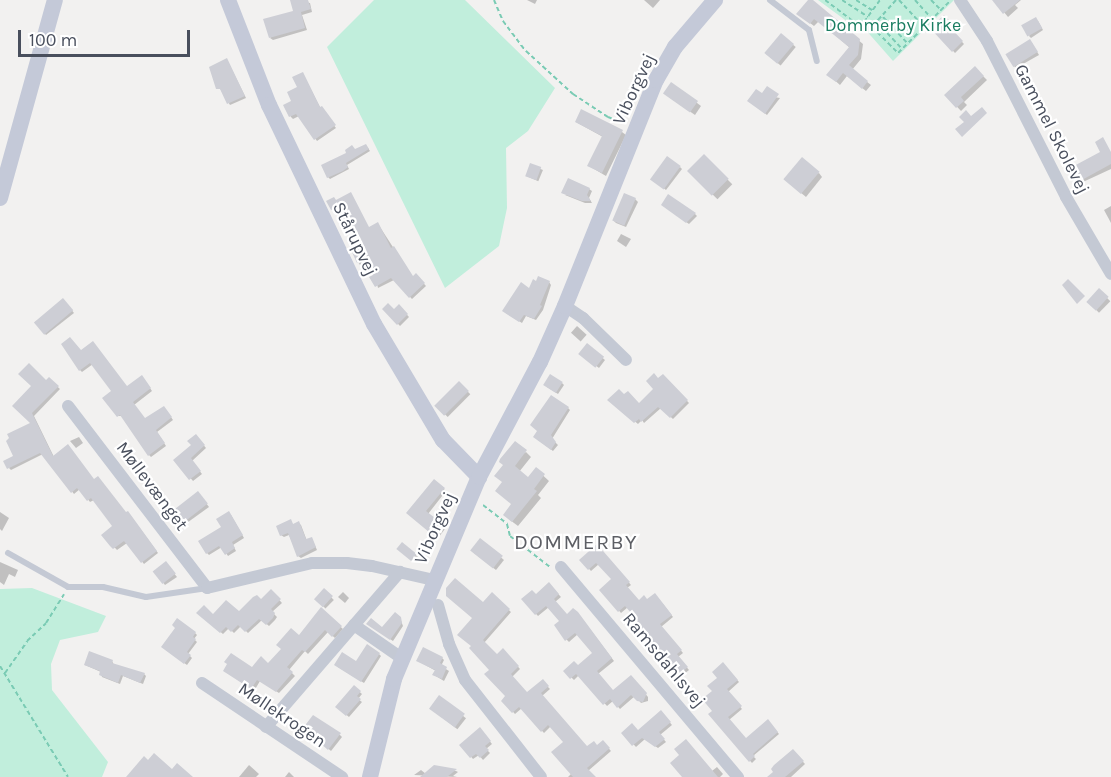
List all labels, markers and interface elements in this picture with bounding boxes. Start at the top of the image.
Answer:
park label: Dommerby Kirke [825,14,961,36]
scale bar [21,18,194,56]
text: 100 m [29,29,77,51]
street label: Viborgvej [608,50,660,128]
street label: Gammel Skolevej [1010,60,1094,198]
street label: Stårupvej [328,199,382,279]
street label: Møllevænget [112,437,192,535]
street label: Viborgvej [410,489,460,567]
district label: DOMMERBY [514,529,638,555]
street label: Ramsdahlsvej [618,608,710,712]
street label: Møllekrogen [234,678,330,752]

